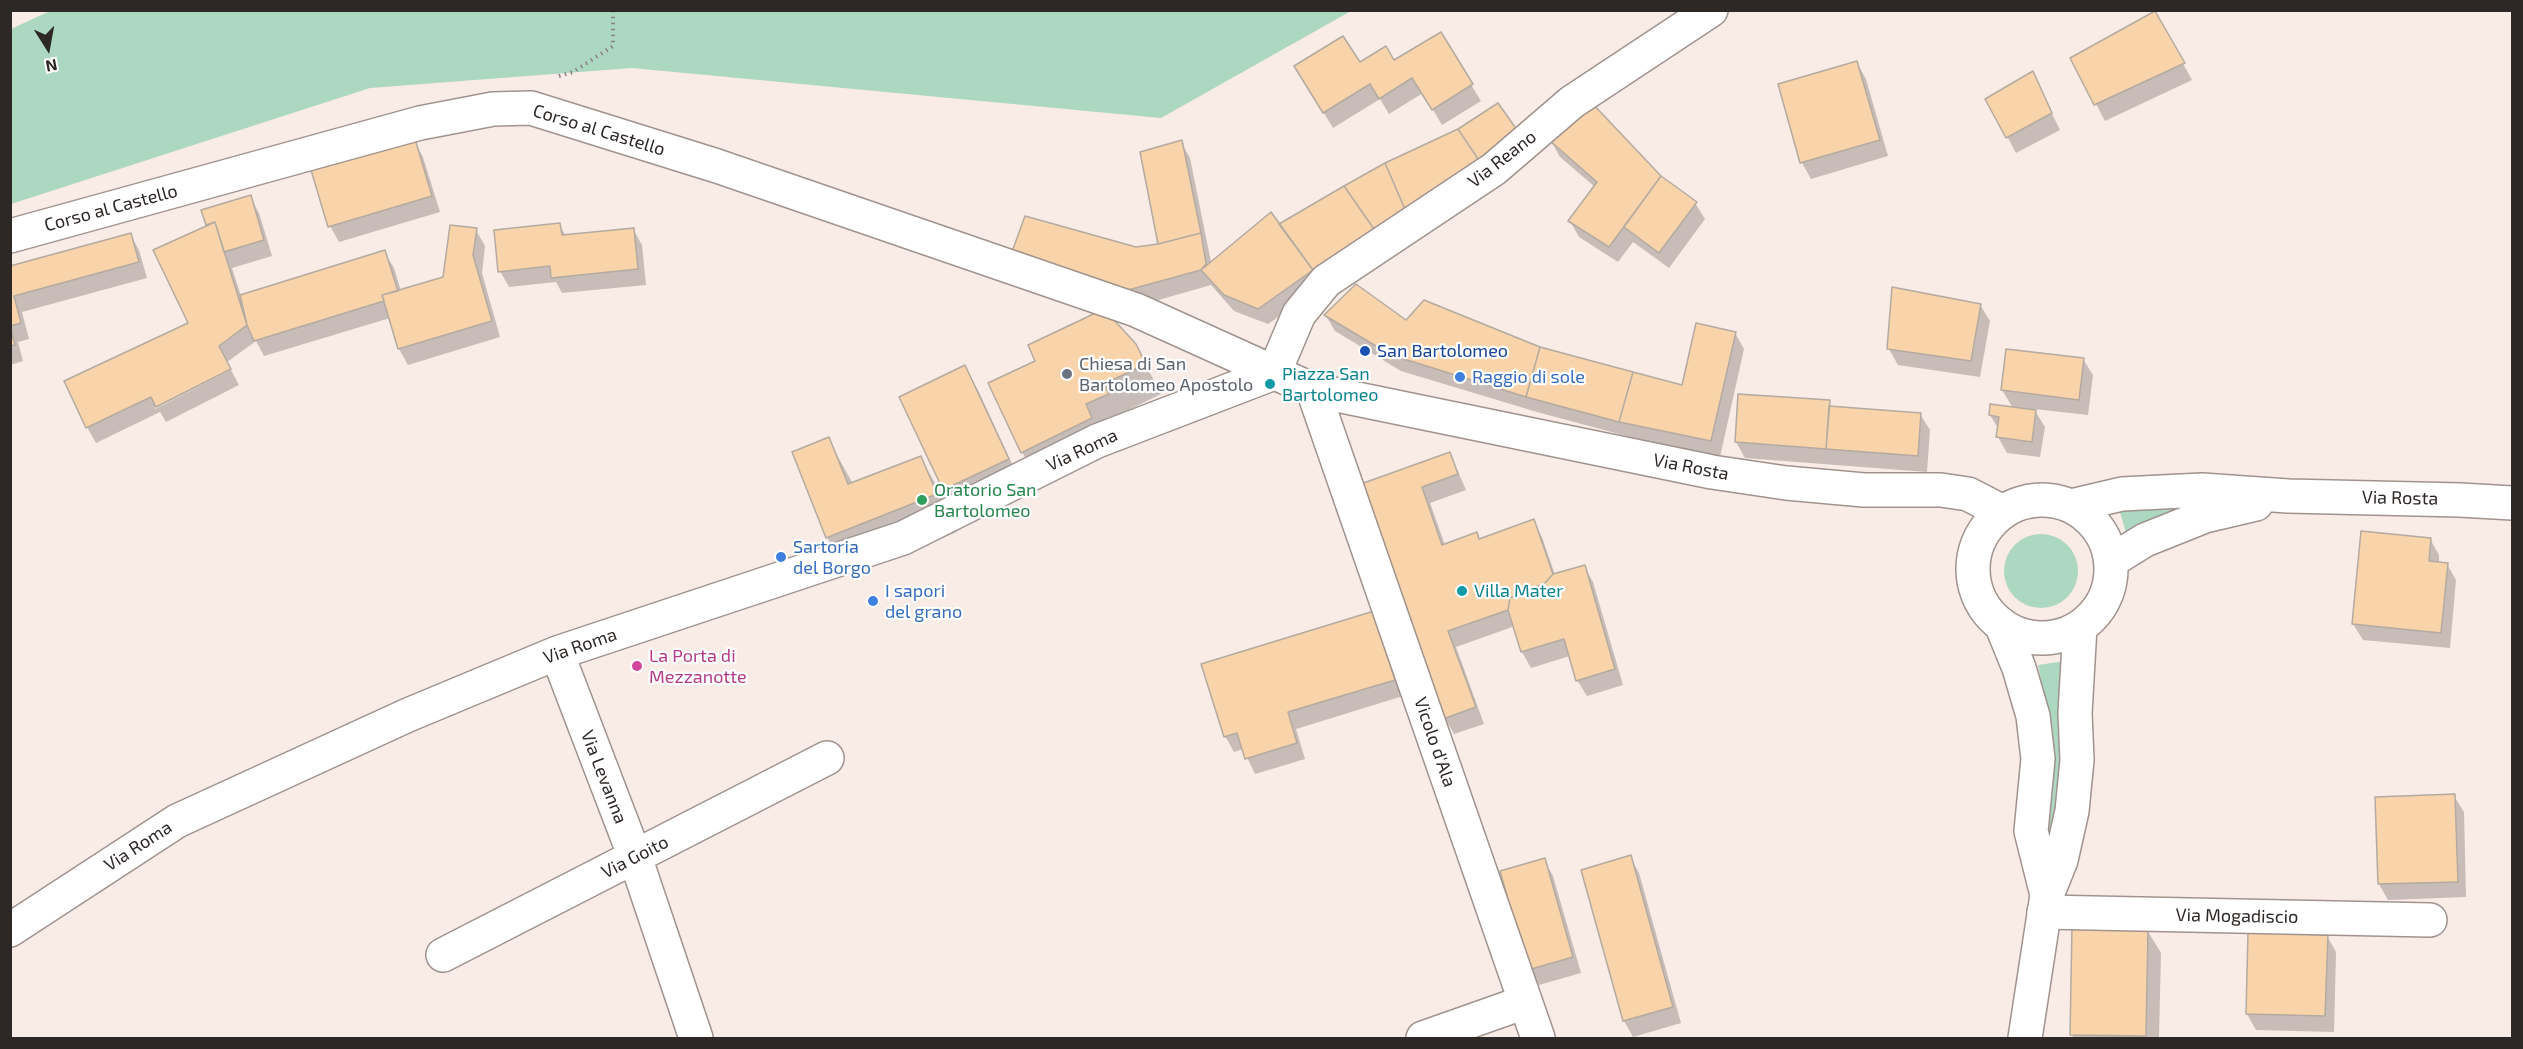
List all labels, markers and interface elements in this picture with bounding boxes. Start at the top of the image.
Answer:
north arrow [18,18,78,78]
text: N [44,56,59,77]
street label: Corso al Castello [530,100,668,160]
street label: Via Reano [1464,126,1540,192]
street label: Corso al Castello [42,180,180,236]
place label: San Bartolomeo [1377,340,1508,362]
marker: San Bartolomeo [1358,344,1372,358]
place label: Chiesa di San Bartolomeo Apostolo [1079,353,1253,395]
place label: Piazza San Bartolomeo [1282,363,1379,406]
place label: Raggio di sole [1472,366,1585,388]
marker: Chiesa di San Bartolomeo Apostolo [1060,367,1074,381]
marker: Raggio di sole [1453,370,1467,384]
marker: Piazza San Bartolomeo [1263,377,1277,391]
street label: Via Roma [1043,424,1121,476]
street label: Via Rosta [1651,449,1731,485]
place label: Oratorio San Bartolomeo [934,479,1037,522]
street label: Via Rosta [2362,487,2438,509]
marker: Oratorio San Bartolomeo [915,493,929,507]
place label: Sartoria del Borgo [793,536,871,578]
marker: Sartoria del Borgo [774,550,788,564]
place label: I sapori del grano [885,580,962,622]
place label: Villa Mater [1474,580,1563,602]
marker: Villa Mater [1455,584,1469,598]
marker: I sapori del grano [866,594,880,608]
street label: Via Roma [540,623,620,669]
place label: La Porta di Mezzanotte [649,645,747,688]
marker: La Porta di Mezzanotte [630,659,644,673]
street label: Vicolo d'Ala [1410,694,1460,790]
street label: Via Levanna [576,727,632,827]
street label: Via Roma [100,816,176,876]
street label: Via Goito [598,831,672,883]
street label: Via Mogadiscio [2176,904,2298,928]

